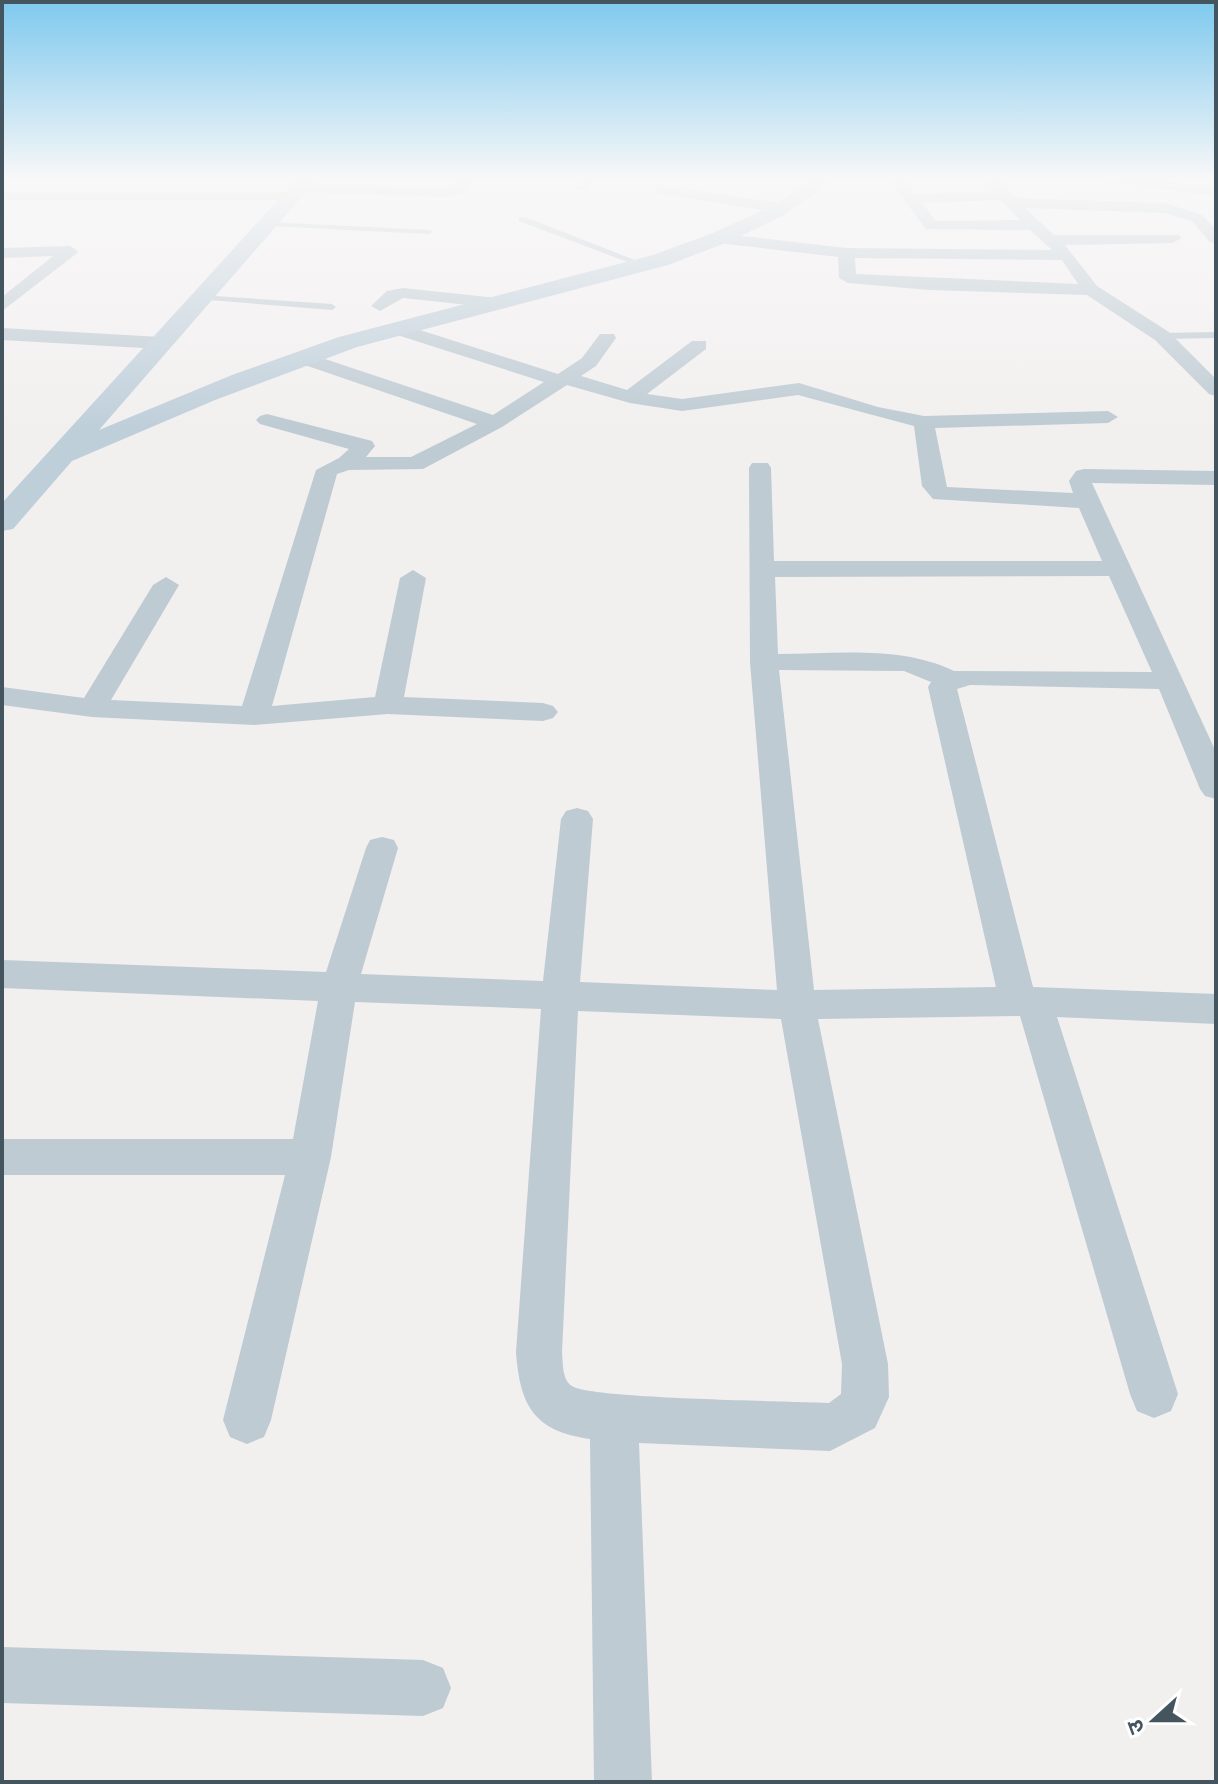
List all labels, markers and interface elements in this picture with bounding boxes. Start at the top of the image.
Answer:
north arrow [1114,1680,1194,1760]
text: उ [1120,1715,1150,1738]

